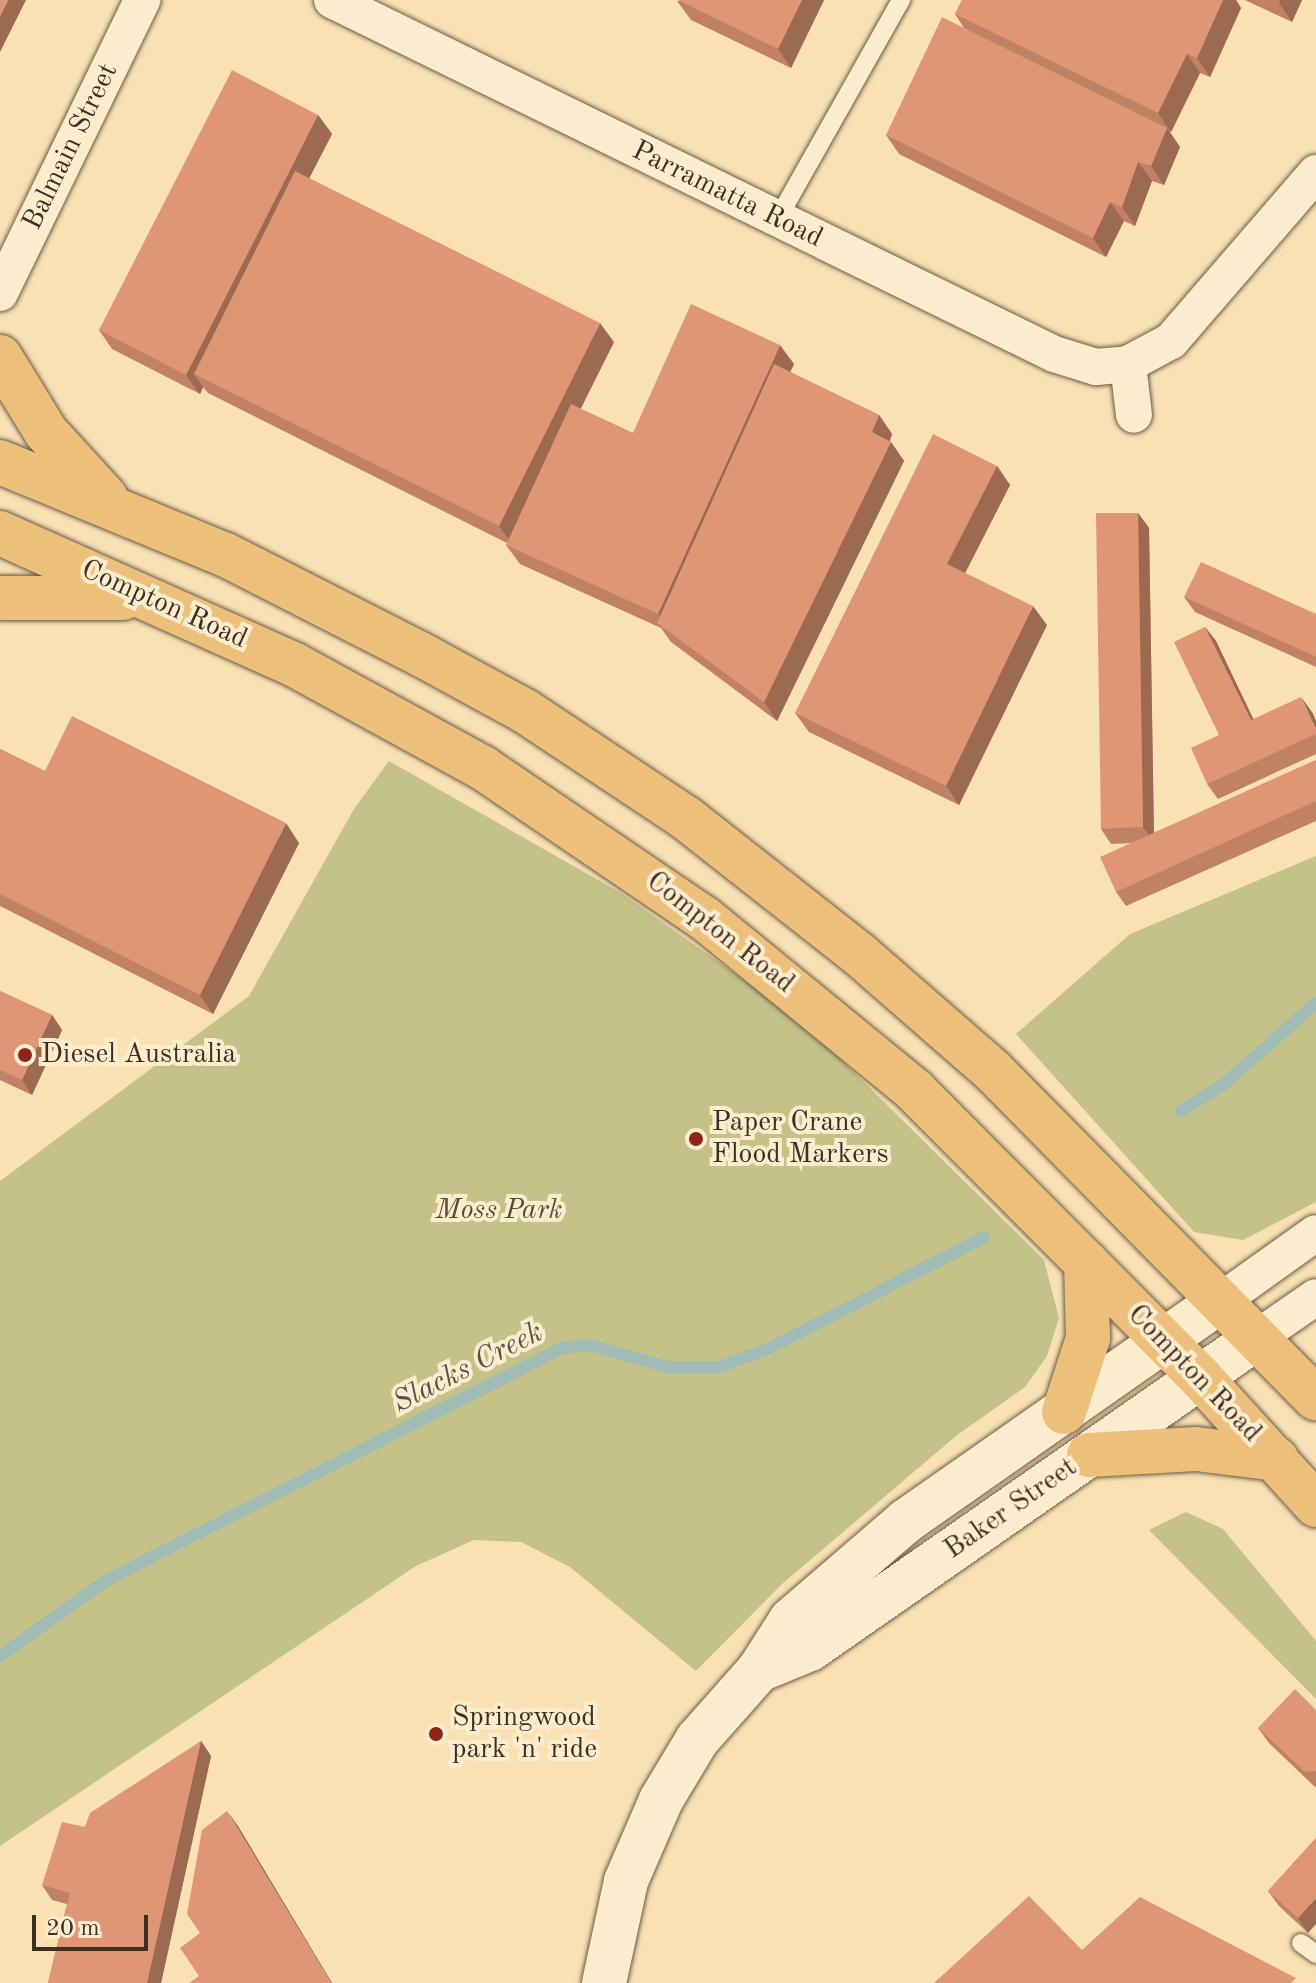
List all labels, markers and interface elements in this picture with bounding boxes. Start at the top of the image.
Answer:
street label: Balmain Street [16,58,126,236]
street label: Parramatta Road [626,134,828,256]
street label: Compton Road [76,553,252,657]
street label: Compton Road [639,865,801,1001]
place label: Diesel Australia [41,1038,236,1072]
marker: Diesel Australia [16,1046,34,1064]
place label: Paper Crane Flood Markers [712,1106,889,1172]
marker: Paper Crane Flood Markers [687,1130,705,1148]
park label: Moss Park [435,1194,563,1228]
street label: Compton Road [1120,1298,1268,1450]
water label: Slacks Creek [387,1315,549,1421]
street label: Baker Street [938,1451,1084,1567]
place label: Springwood park 'n' ride [452,1701,597,1767]
marker: Springwood park 'n' ride [427,1725,445,1743]
scale bar [36,1899,152,1949]
text: 20 m [46,1917,100,1941]

